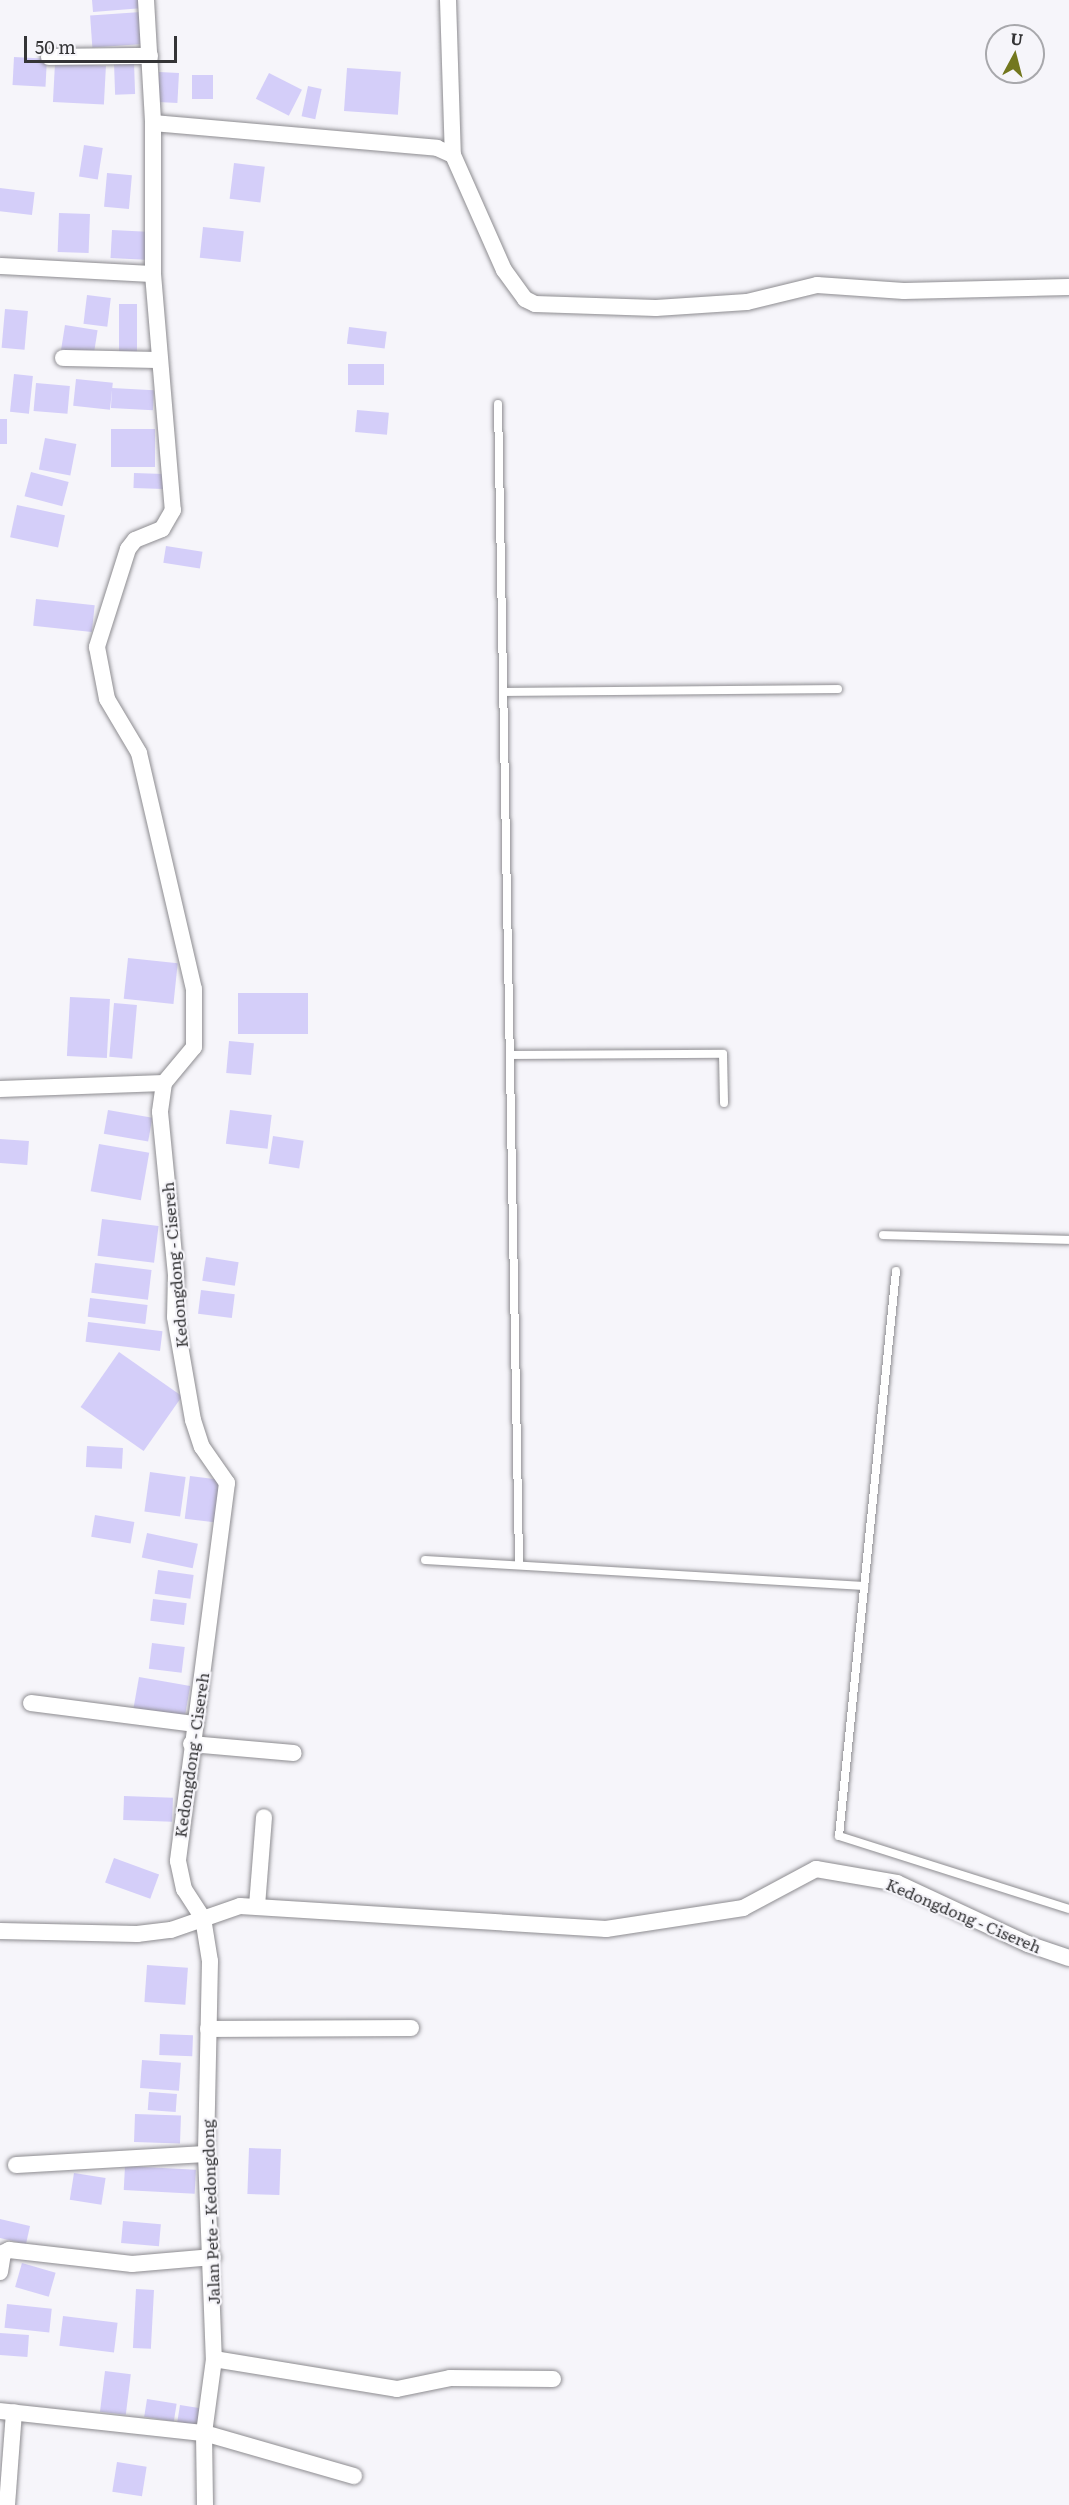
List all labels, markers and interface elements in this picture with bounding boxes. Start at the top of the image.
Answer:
scale bar [27,24,180,62]
north arrow [985,24,1045,84]
text: U [1009,25,1025,51]
text: 50 m [35,33,76,60]
street label: Kedongdong - Cisereh [157,1181,191,1349]
street label: Kedongdong - Cisereh [170,1671,212,1839]
street label: Kedongdong - Cisereh [884,1874,1044,1956]
street label: Jalan Pete - Kedongdong [197,2119,223,2305]

